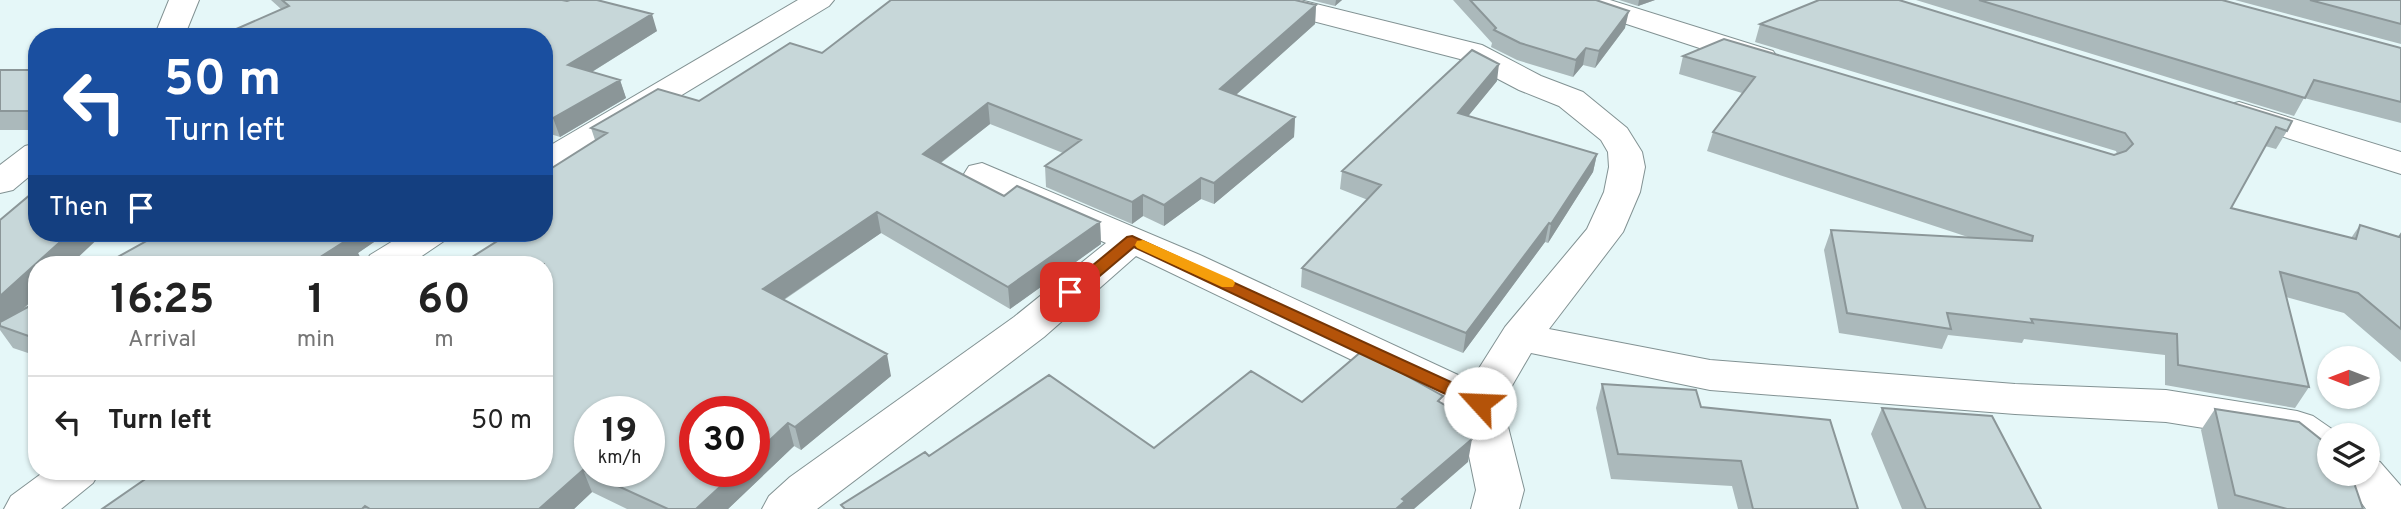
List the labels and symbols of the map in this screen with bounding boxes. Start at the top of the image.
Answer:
pin [1040,262,1100,322]
north arrow [2317,346,2380,410]
position arrow [1443,366,1517,440]
speed limit sign: 30 [679,396,770,487]

